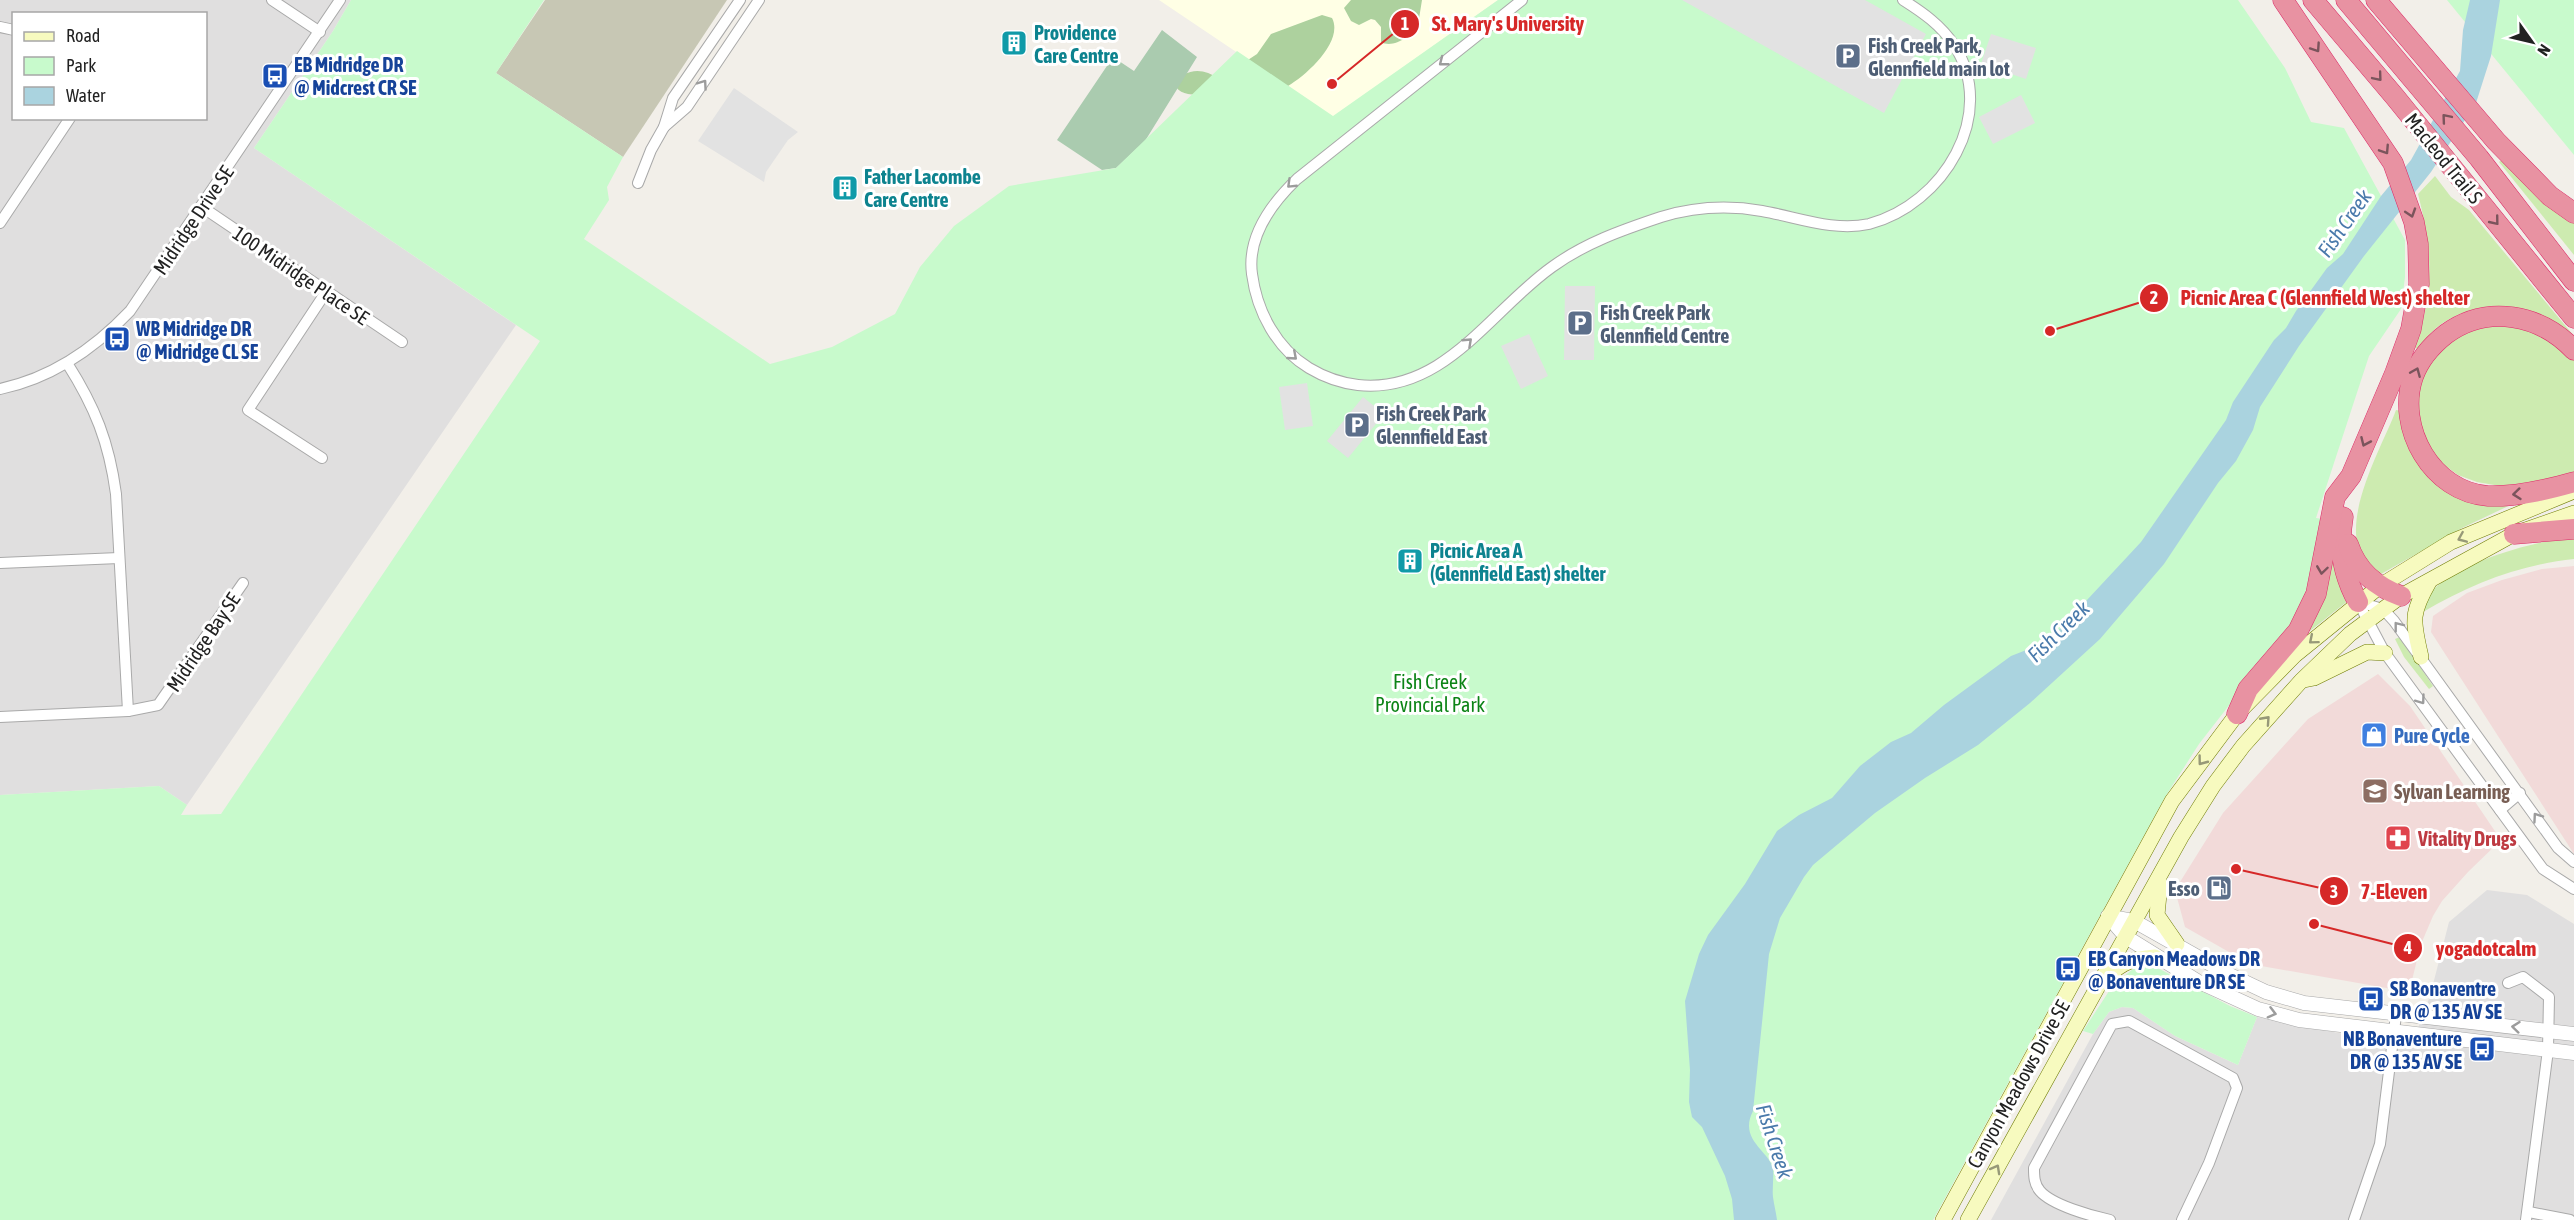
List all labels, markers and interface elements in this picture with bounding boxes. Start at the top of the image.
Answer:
callout: St. Mary's University [1390,5,1597,44]
text: St. Mary's University [1432,11,1585,35]
legend [12,12,207,120]
north arrow [2502,12,2562,72]
text: 1 [1401,13,1409,34]
place label: Providence Care Centre [1034,21,1119,67]
text: Road [66,25,100,46]
building icon: Providence Care Centre [999,28,1029,58]
place label: Fish Creek Park, Glennfield main lot [1868,34,2010,80]
parking icon: Fish Creek Park, Glennfield main lot [1833,41,1863,71]
text: N [2534,41,2555,59]
one-way arrow [2309,42,2320,53]
place label: EB Midridge DR @ Midcrest CR SE [294,53,417,99]
text: Park [66,55,96,76]
one-way arrow [1439,55,1450,66]
bus stop icon: EB Midridge DR @ Midcrest CR SE [260,61,290,91]
one-way arrow [2371,70,2382,81]
one-way arrow [695,80,706,91]
text: Water [66,85,106,106]
street label: Macleod Trail S [2401,108,2487,208]
one-way arrow [2442,114,2453,125]
one-way arrow [2377,144,2388,155]
street label: Midridge Drive SE [148,161,238,279]
place label: Father Lacombe Care Centre [864,165,981,211]
building icon: Father Lacombe Care Centre [830,173,860,203]
one-way arrow [1288,177,1299,188]
water label: Fish Creek [2312,184,2376,261]
one-way arrow [2404,207,2417,218]
one-way arrow [2487,214,2498,225]
street label: 100 Midridge Place SE [229,221,374,329]
callout: Picnic Area C (Glennfield West) shelter [2139,278,2482,317]
text: Picnic Area C (Glennfield West) shelter [2181,285,2470,309]
text: 2 [2150,287,2158,308]
place label: Fish Creek Park Glennfield Centre [1600,301,1729,347]
parking icon: Fish Creek Park Glennfield Centre [1565,308,1595,338]
place label: WB Midridge DR @ Midridge CL SE [135,317,259,363]
bus stop icon: WB Midridge DR @ Midridge CL SE [102,324,132,354]
one-way arrow [1461,338,1472,349]
one-way arrow [1286,349,1296,360]
one-way arrow [2409,368,2421,379]
place label: Fish Creek Park Glennfield East [1376,402,1488,448]
parking icon: Fish Creek Park Glennfield East [1342,410,1372,440]
one-way arrow [2360,436,2372,447]
one-way arrow [2512,487,2521,500]
one-way arrow [2457,531,2468,543]
place label: Picnic Area A (Glennfield East) shelter [1430,539,1606,585]
building icon: Picnic Area A (Glennfield East) shelter [1395,546,1425,576]
one-way arrow [2316,565,2328,574]
street label: Midridge Bay SE [162,588,245,696]
water label: Fish Creek [2022,595,2094,666]
one-way arrow [2394,622,2405,633]
one-way arrow [2309,632,2320,643]
park label: Fish Creek Provincial Park [1375,670,1485,716]
one-way arrow [2413,693,2424,704]
one-way arrow [2259,716,2270,727]
shop icon: Pure Cycle [2359,720,2389,750]
place label: Pure Cycle [2394,724,2470,747]
one-way arrow [2198,754,2209,765]
school or university icon: Sylvan Learning [2360,776,2390,806]
place label: Sylvan Learning [2394,780,2510,803]
one-way arrow [2533,813,2544,824]
pharmacy icon: Vitality Drugs [2383,823,2413,853]
place label: Vitality Drugs [2417,827,2517,850]
callout: 7-Eleven [2319,872,2440,911]
fuel station icon: Esso [2204,873,2234,903]
place label: Esso [2168,877,2200,900]
text: 7-Eleven [2361,879,2427,903]
text: 3 [2330,881,2338,902]
callout: yogadotcalm [2393,929,2548,968]
text: yogadotcalm [2436,936,2536,960]
text: 4 [2403,937,2412,958]
place label: EB Canyon Meadows DR @ Bonaventure DR SE [2088,947,2260,993]
bus stop icon: EB Canyon Meadows DR @ Bonaventure DR SE [2053,954,2083,984]
place label: SB Bonaventre DR @ 135 AV SE [2390,977,2503,1023]
bus stop icon: SB Bonaventre DR @ 135 AV SE [2356,984,2386,1014]
street label: Canyon Meadows Drive SE [1962,996,2074,1172]
one-way arrow [2266,1006,2277,1018]
one-way arrow [2511,1021,2520,1034]
place label: NB Bonaventure DR @ 135 AV SE [2343,1027,2462,1073]
bus stop icon: NB Bonaventure DR @ 135 AV SE [2467,1034,2497,1064]
water label: Fish Creek [1752,1101,1798,1182]
one-way arrow [1989,1165,2000,1175]

